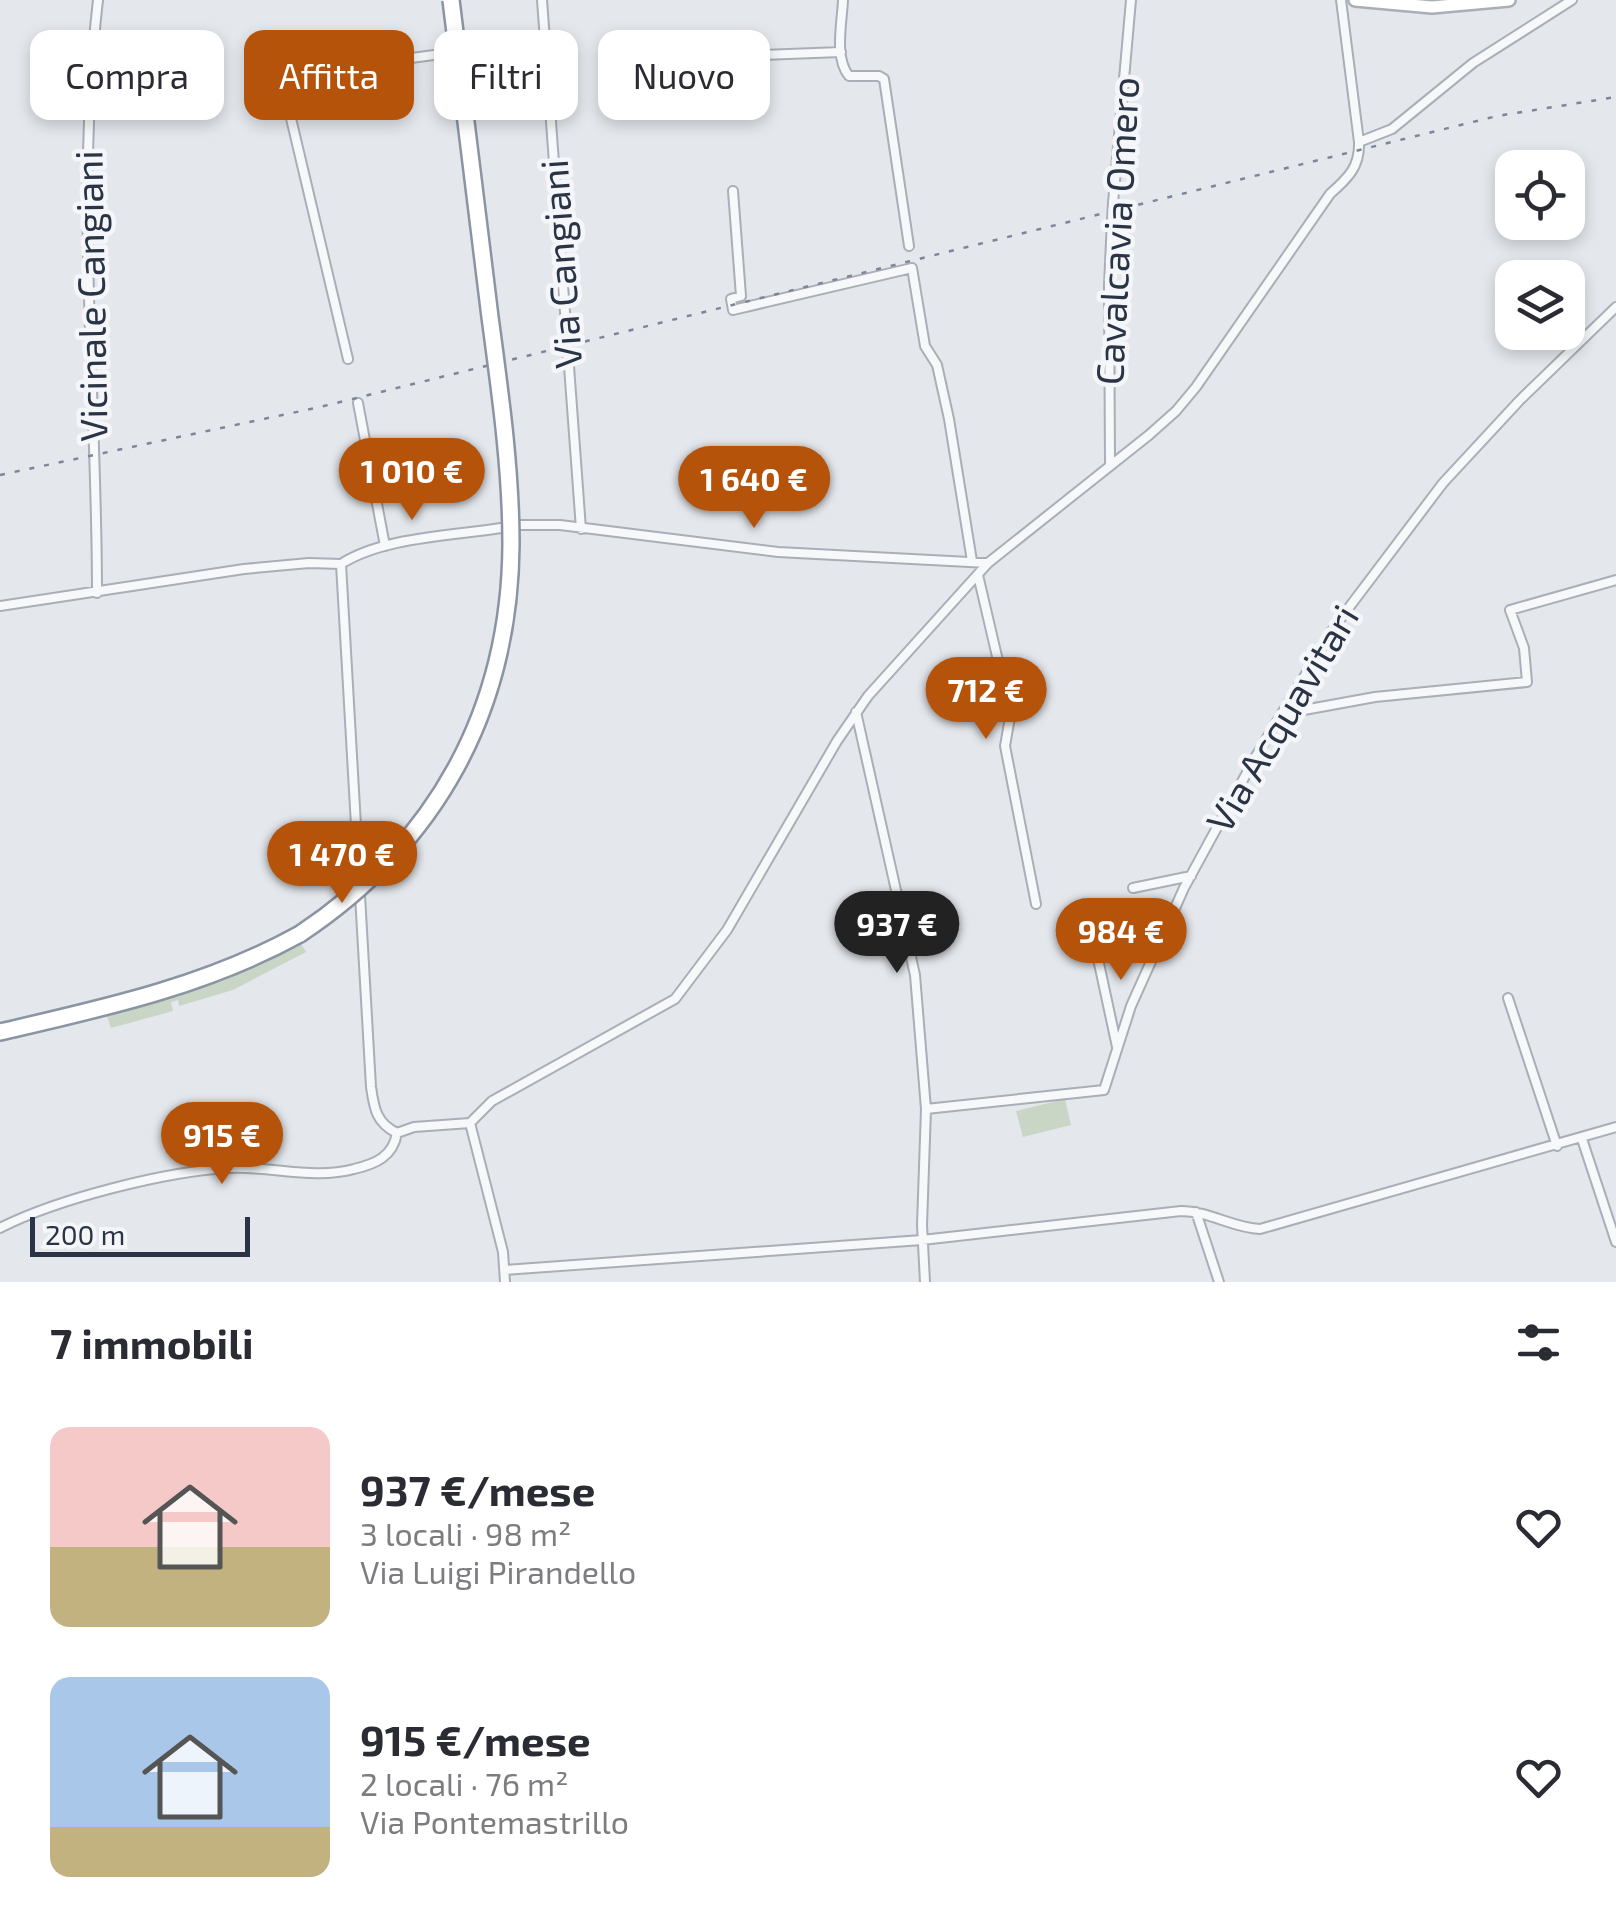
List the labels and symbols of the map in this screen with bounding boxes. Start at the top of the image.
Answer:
street label: Cavalcavia Omero [1085,76,1147,386]
street label: Vicinale Cangiani [64,150,116,442]
street label: Via Cangiani [530,158,590,370]
pin: 1 010 € [320,438,504,523]
pin: 1 640 € [662,446,846,531]
street label: Via Acquavitari [1195,596,1367,840]
pin: 712 € [916,657,1056,742]
pin: 1 470 € [250,821,434,906]
pin: 937 € [827,891,967,976]
pin: 984 € [1051,898,1191,983]
pin: 915 € [152,1102,292,1187]
scale bar [30,1212,250,1256]

